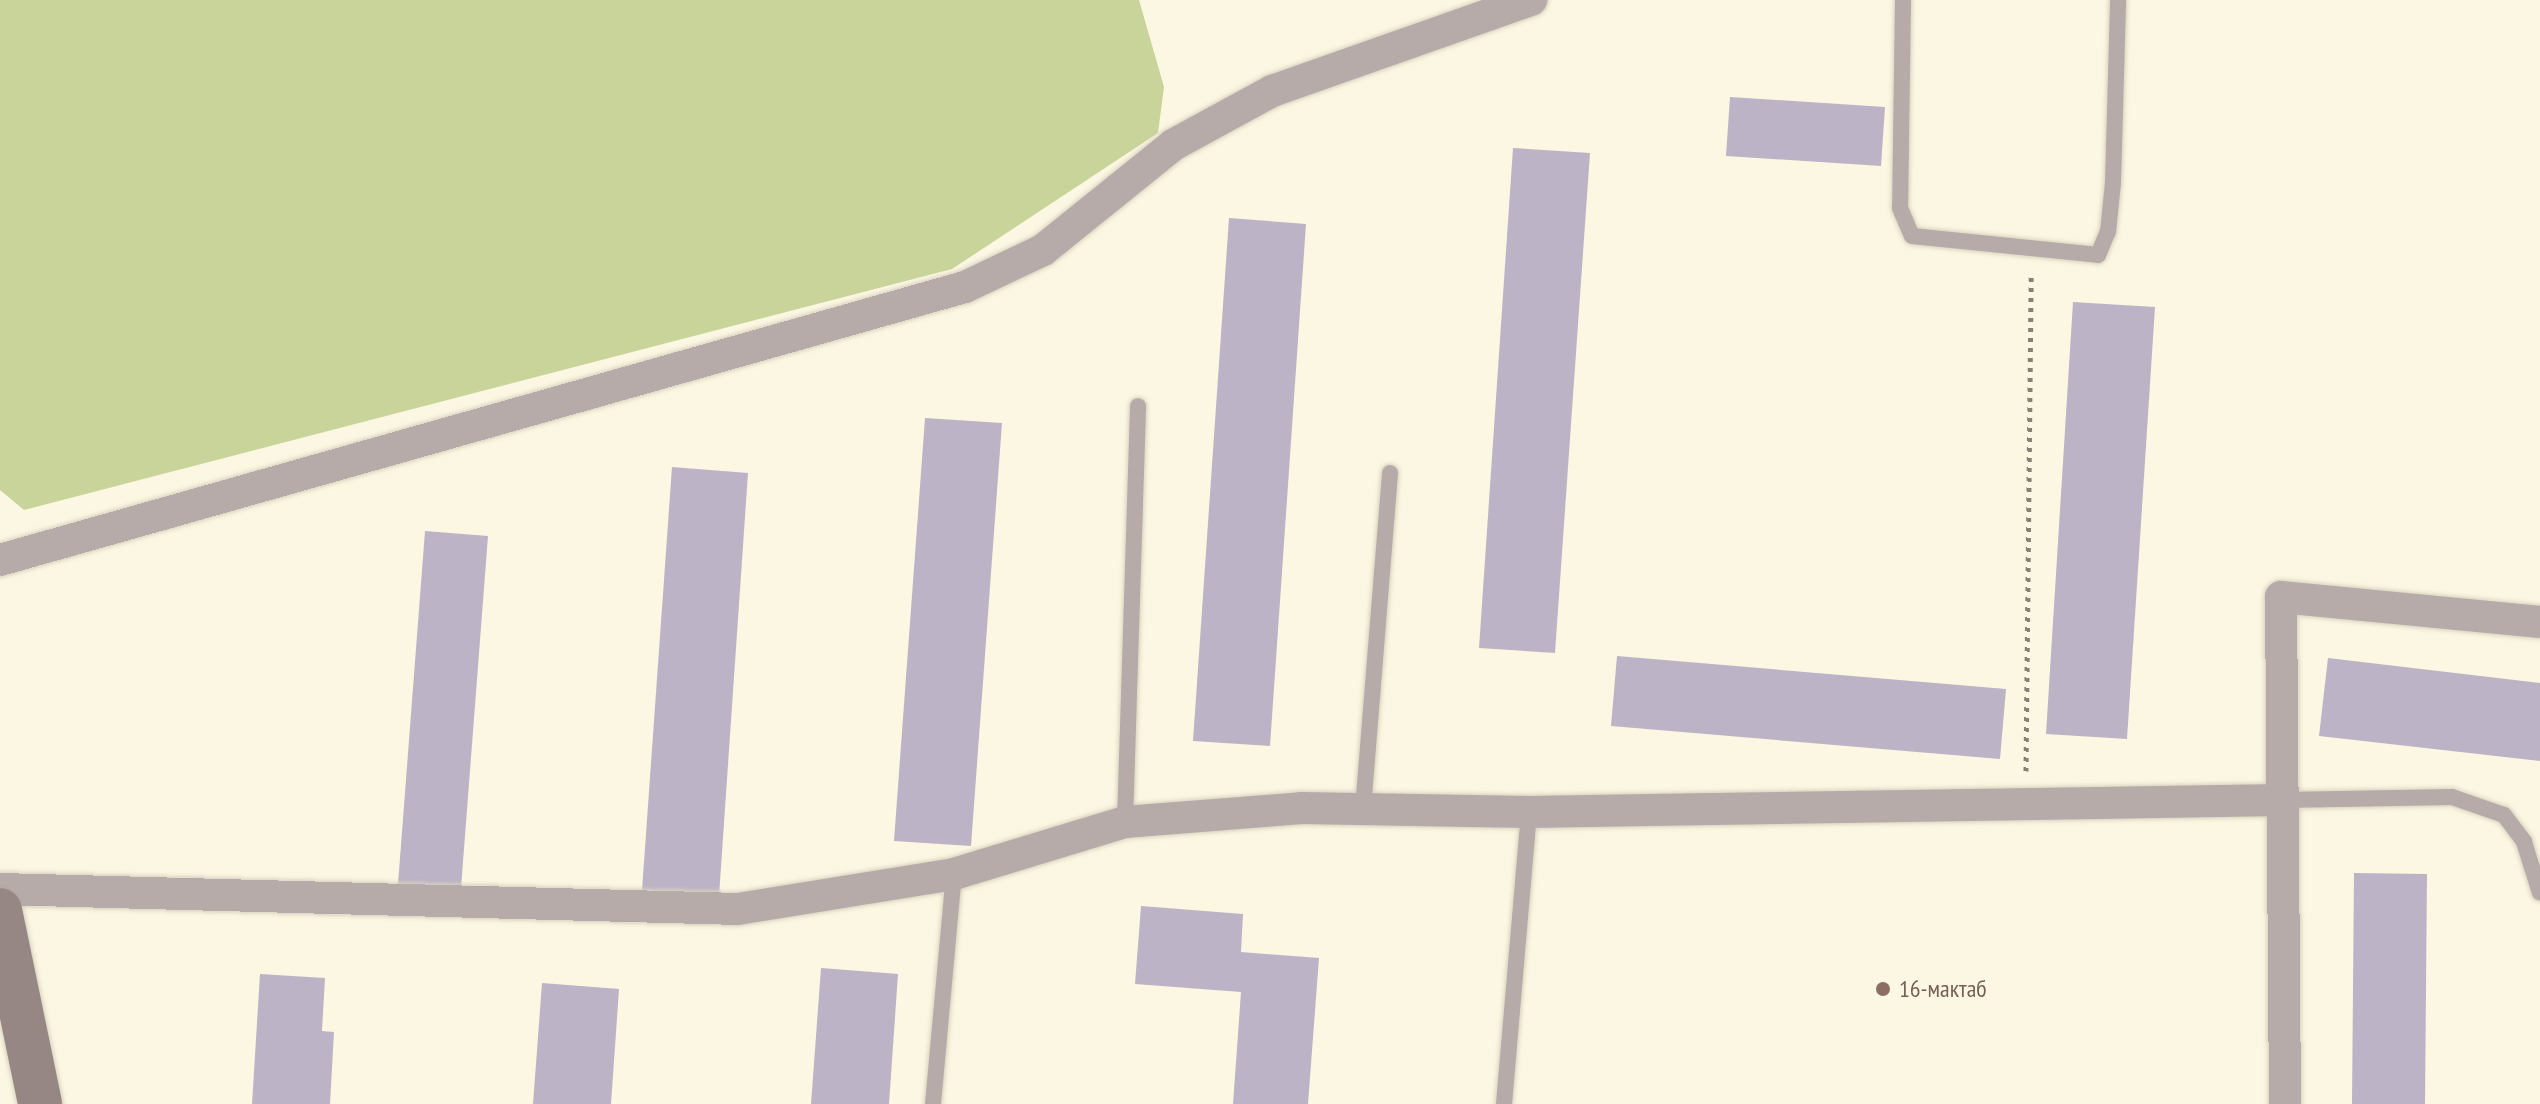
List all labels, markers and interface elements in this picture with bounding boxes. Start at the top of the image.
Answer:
place label: 16-мактаб [1899,975,1987,1003]
marker: 16-мактаб [1874,980,1892,998]

